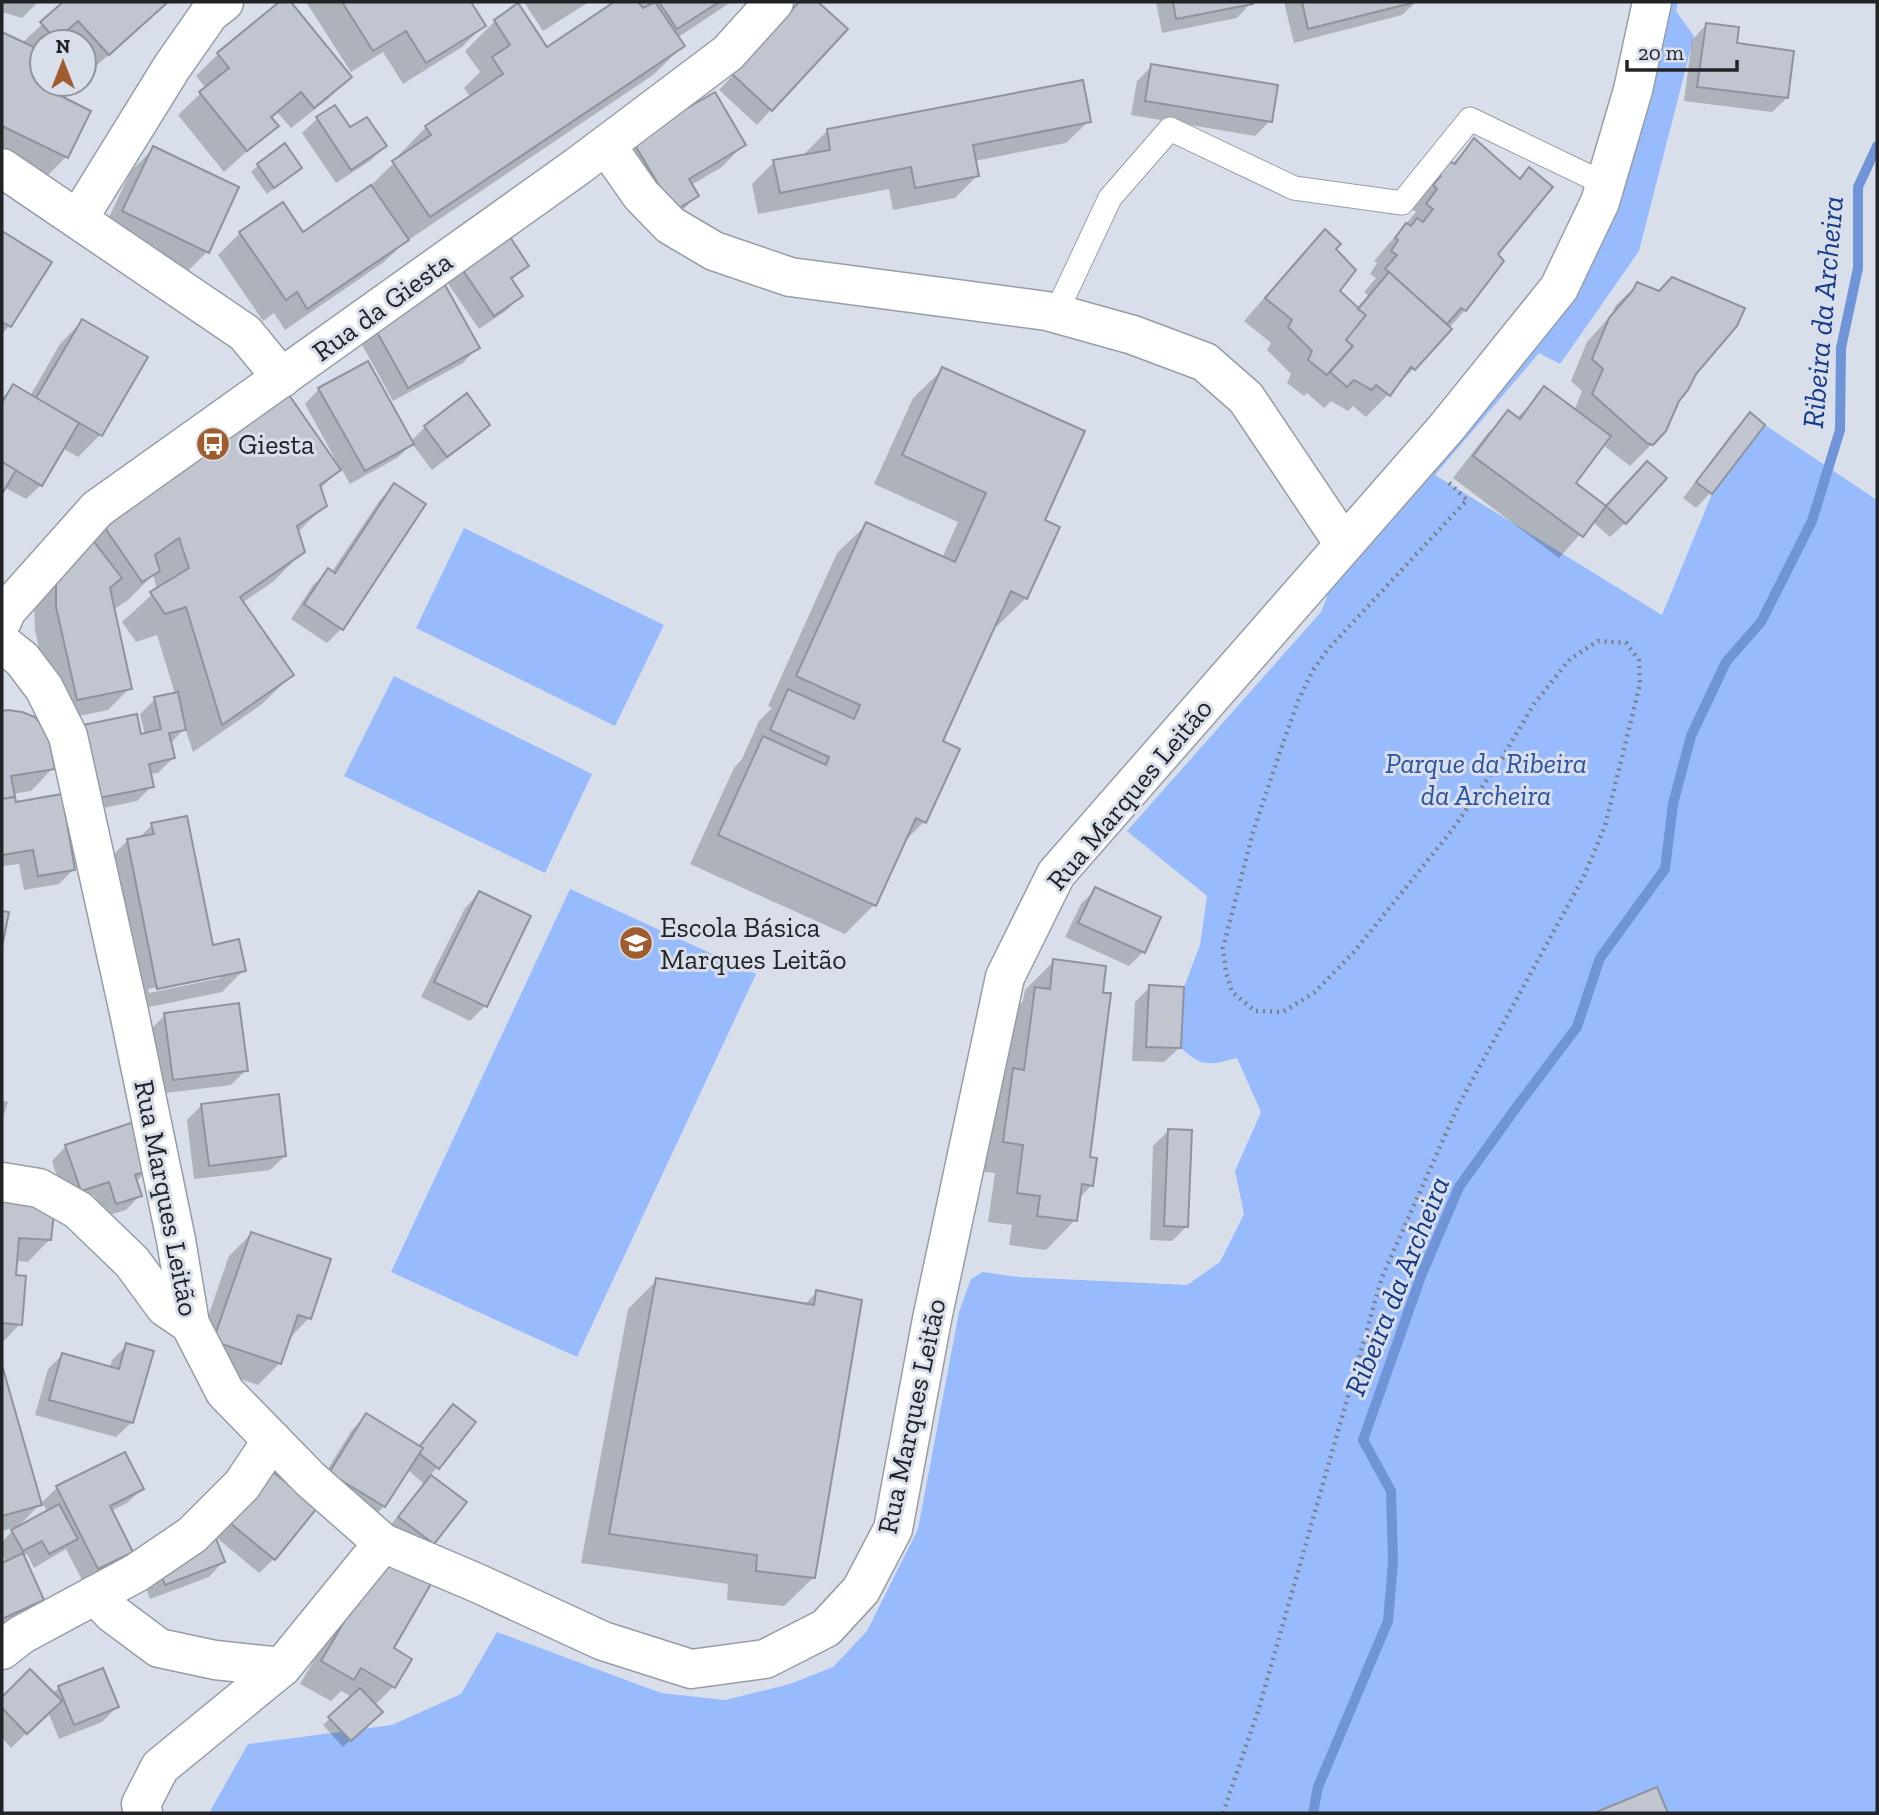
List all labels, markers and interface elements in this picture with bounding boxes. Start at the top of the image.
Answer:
north arrow [28,28,98,98]
scale bar [1627,28,1737,72]
text: N [56,35,70,58]
text: 20 m [1638,40,1684,65]
water label: Ribeira da Archeira [1795,194,1851,430]
street label: Rua da Giesta [306,244,459,368]
bus stop icon: Giesta [194,425,232,463]
place label: Giesta [238,428,315,461]
street label: Rua Marques Leitão [1040,692,1219,897]
park label: Parque da Ribeira da Archeira [1385,747,1587,812]
place label: Escola Básica Marques Leitão [660,911,847,976]
school or university icon: Escola Básica Marques Leitão [617,924,655,962]
street label: Rua Marques Leitão [127,1077,206,1319]
water label: Ribeira da Archeira [1337,1171,1457,1401]
street label: Rua Marques Leitão [870,1296,953,1537]

